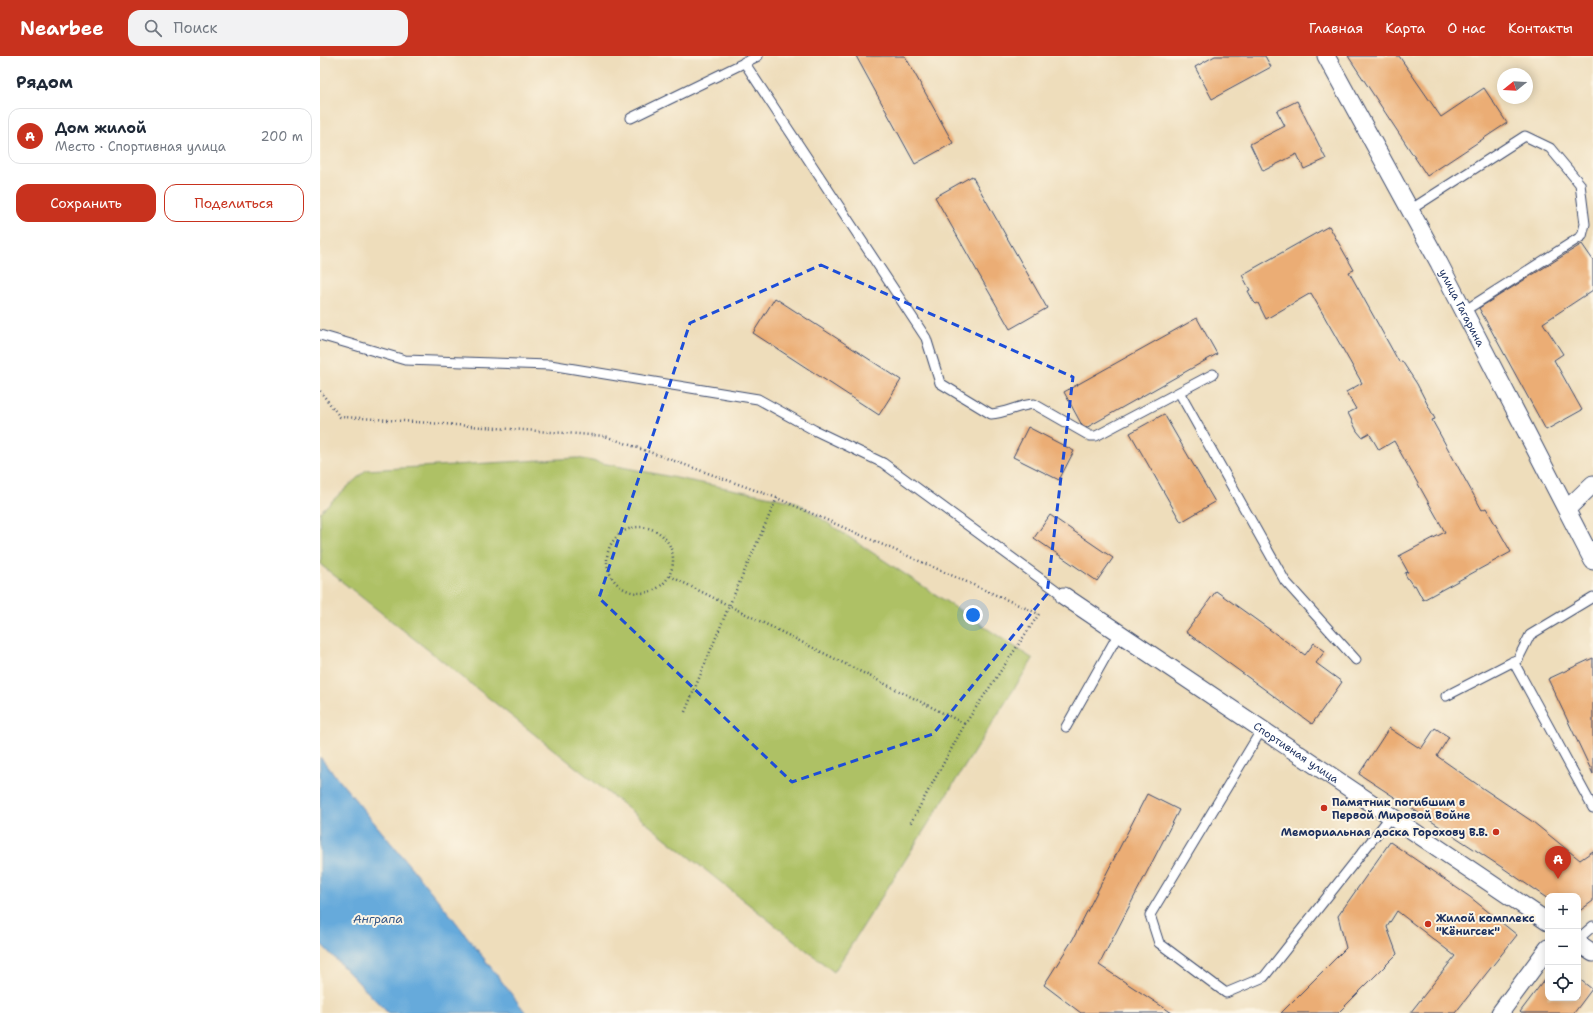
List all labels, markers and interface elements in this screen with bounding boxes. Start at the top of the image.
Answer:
search box [128,10,408,46]
text: Nearbee [20,16,104,41]
icon: search [142,17,164,39]
text: Поиск [174,18,217,38]
text: Главная [1309,19,1363,37]
text: Карта [1385,19,1425,37]
text: О нас [1447,19,1486,37]
text: Контакты [1508,19,1573,37]
north arrow [1497,68,1533,104]
text: Рядом [16,71,73,93]
text: Дом жилой [55,118,146,138]
text: A [25,128,35,145]
text: 200 m [261,128,303,145]
text: Место · Спортивная улица [55,138,226,155]
button: Сохранить [16,184,156,222]
button: Поделиться [164,184,304,222]
street label: улица Гагарина [1436,266,1488,349]
your location [963,605,983,625]
street label: Спортивная улица [1251,718,1342,787]
place label: Памятник погибшим в Первой Мировой Войне [1332,795,1471,823]
marker: Памятник погибшим в Первой Мировой Войне [1319,803,1329,813]
place label: Мемориальная доска Горохову В.В. [1281,825,1488,840]
marker: Мемориальная доска Горохову В.В. [1491,827,1501,837]
pin: A [1545,846,1571,879]
map controls [1545,893,1581,1001]
button: + [1545,893,1581,929]
water label: Анграпа [353,911,403,927]
place label: Жилой комплекс "Кёнигсек" [1436,911,1535,939]
marker: Жилой комплекс "Кёнигсек" [1423,919,1433,929]
button: − [1545,929,1581,965]
button: locate [1545,965,1581,1001]

